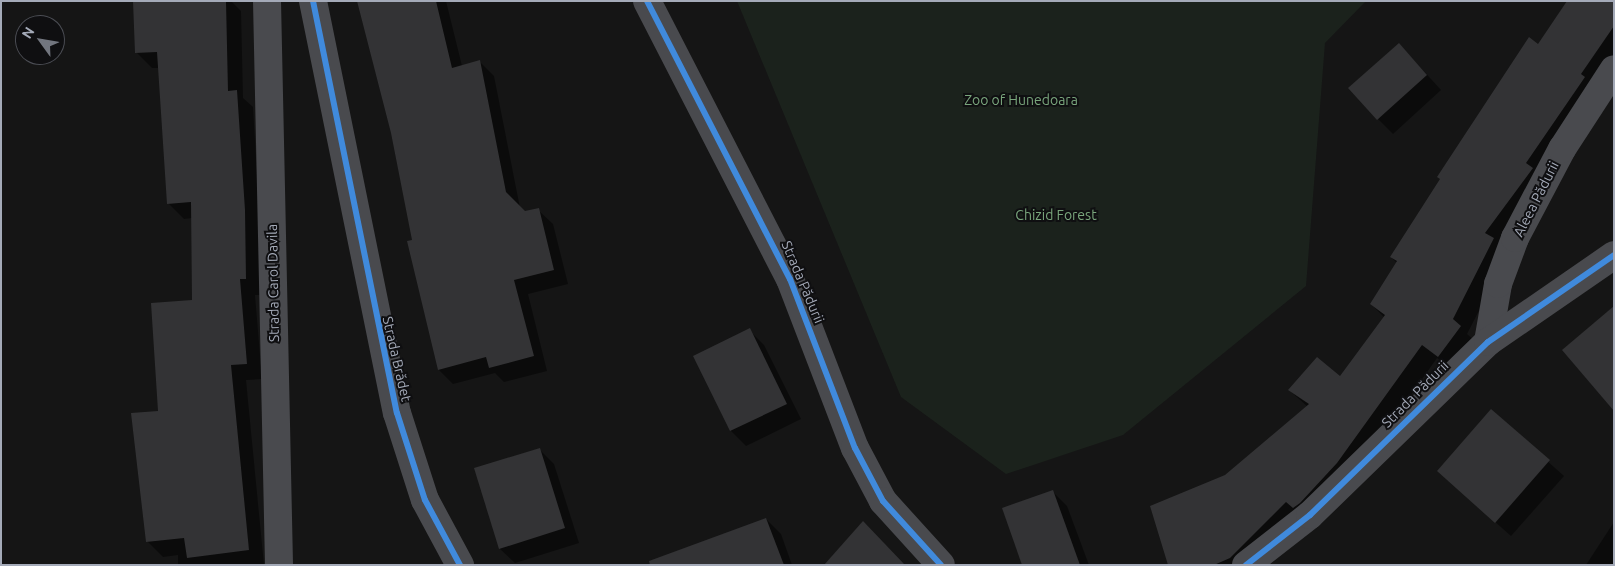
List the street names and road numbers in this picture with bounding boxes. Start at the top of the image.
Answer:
street label: Aleea Pădurii [1510,158,1562,240]
street label: Strada Carol Davila [264,224,282,342]
street label: Strada Pădurii [778,238,828,326]
street label: Strada Brădet [379,315,415,403]
street label: Strada Pădurii [1378,357,1452,431]

